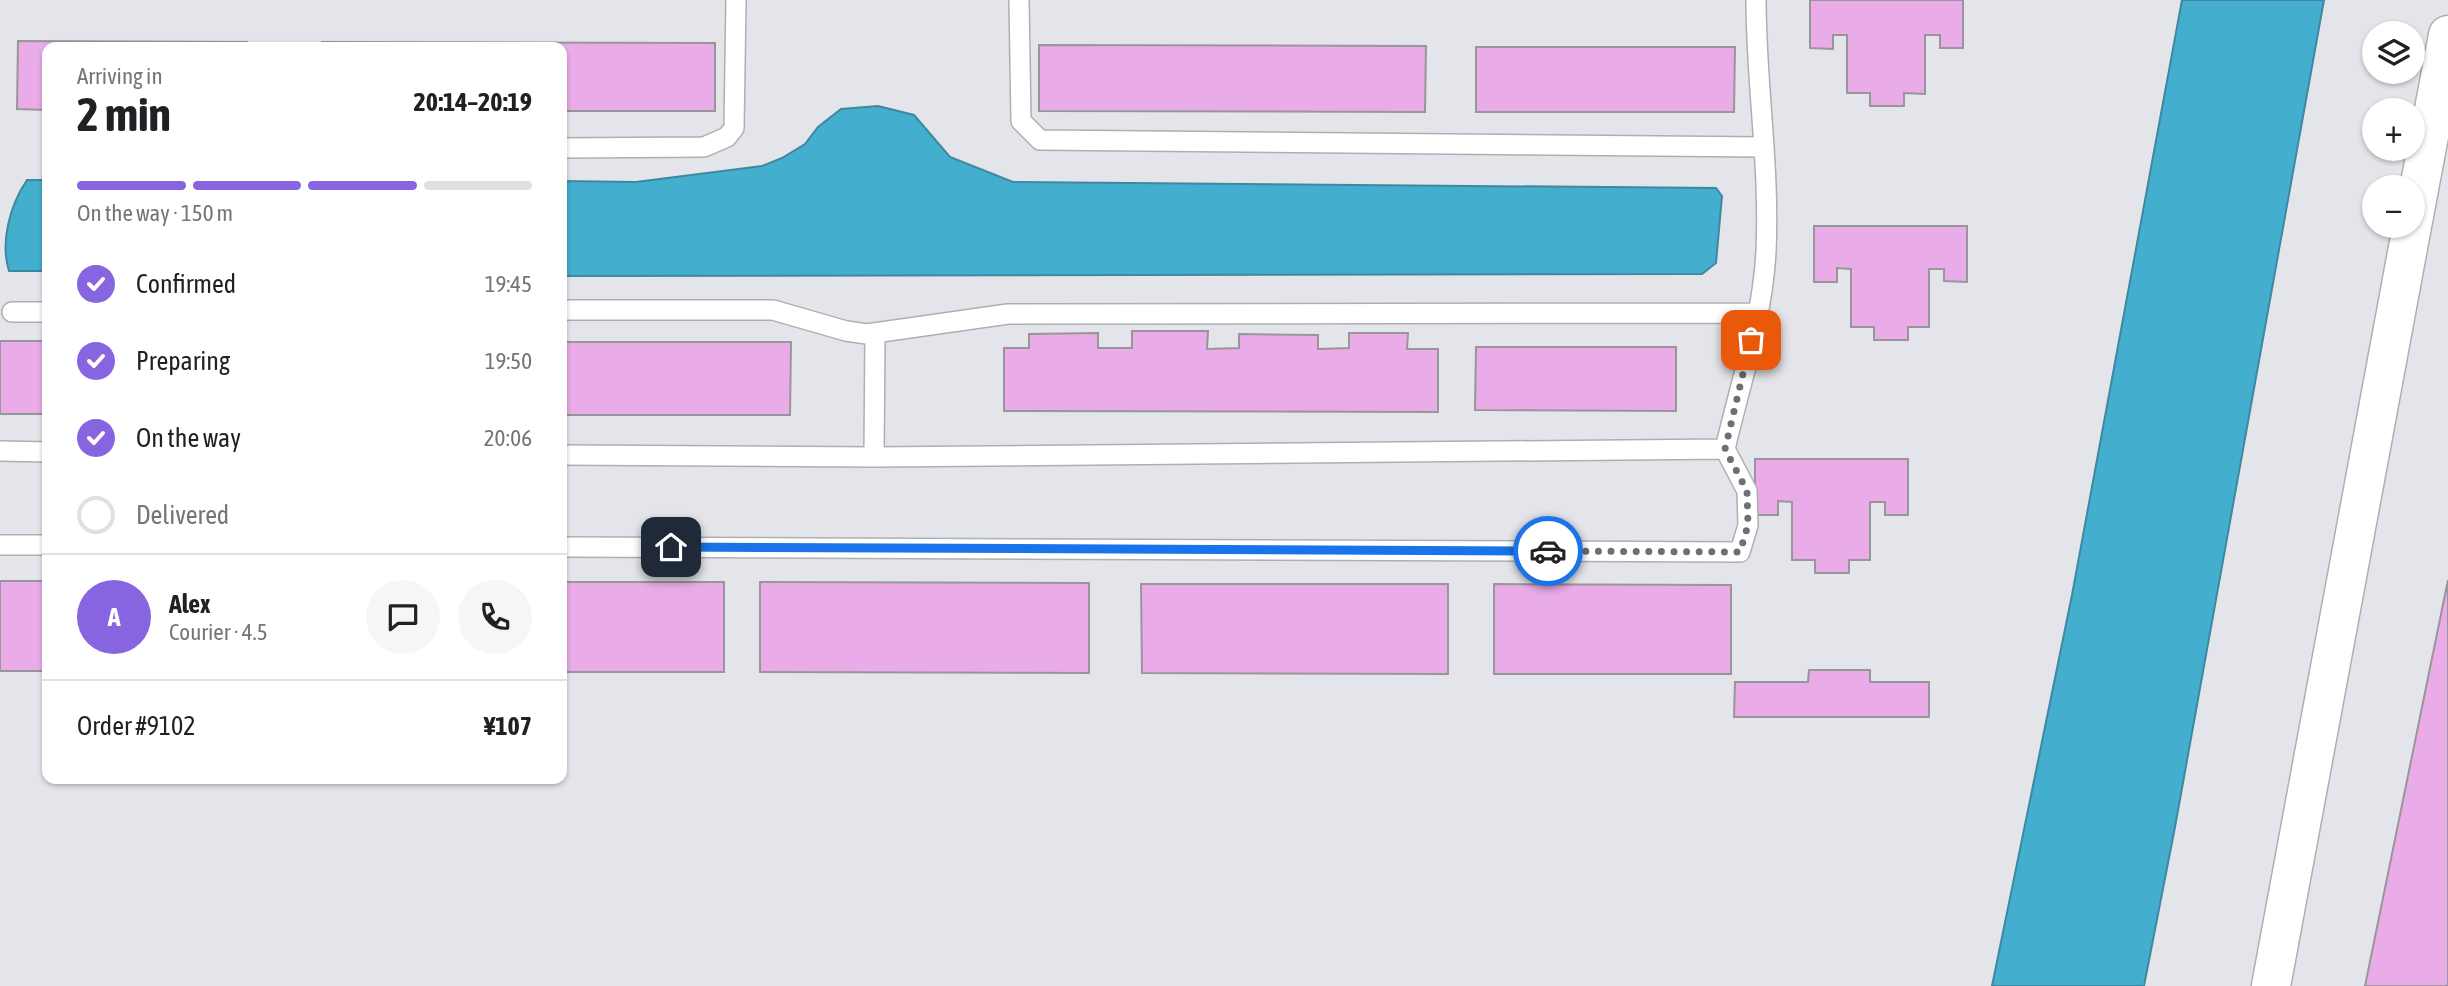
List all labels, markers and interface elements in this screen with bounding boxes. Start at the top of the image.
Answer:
map controls [2362,21,2425,238]
button: layers [2362,21,2425,84]
text: Arriving in [77,63,163,89]
text: 20:14–20:19 [414,87,532,117]
text: 2 min [77,88,171,141]
button: + [2362,98,2425,161]
button: − [2362,175,2425,238]
text: On the way · 150 m [77,200,233,226]
icon: check [77,265,115,303]
text: Confirmed [136,269,236,299]
text: 19:45 [485,271,532,297]
pin [1721,310,1781,370]
icon: bag [1732,321,1770,359]
icon: check [77,342,115,380]
text: Preparing [136,346,230,376]
text: 19:50 [485,348,532,374]
icon: check [77,419,115,457]
text: On the way [136,423,241,453]
text: 20:06 [484,425,532,451]
text: Delivered [136,500,229,530]
courier [1513,516,1583,586]
pin [641,517,701,577]
icon: home [652,528,690,566]
icon: car [1529,532,1567,570]
button: chat [366,580,440,654]
button: phone [458,580,532,654]
text: Alex [169,589,210,619]
text: A [108,602,120,632]
text: Courier · 4.5 [169,619,268,645]
text: Order #9102 [77,711,196,741]
text: ¥107 [484,711,532,741]

